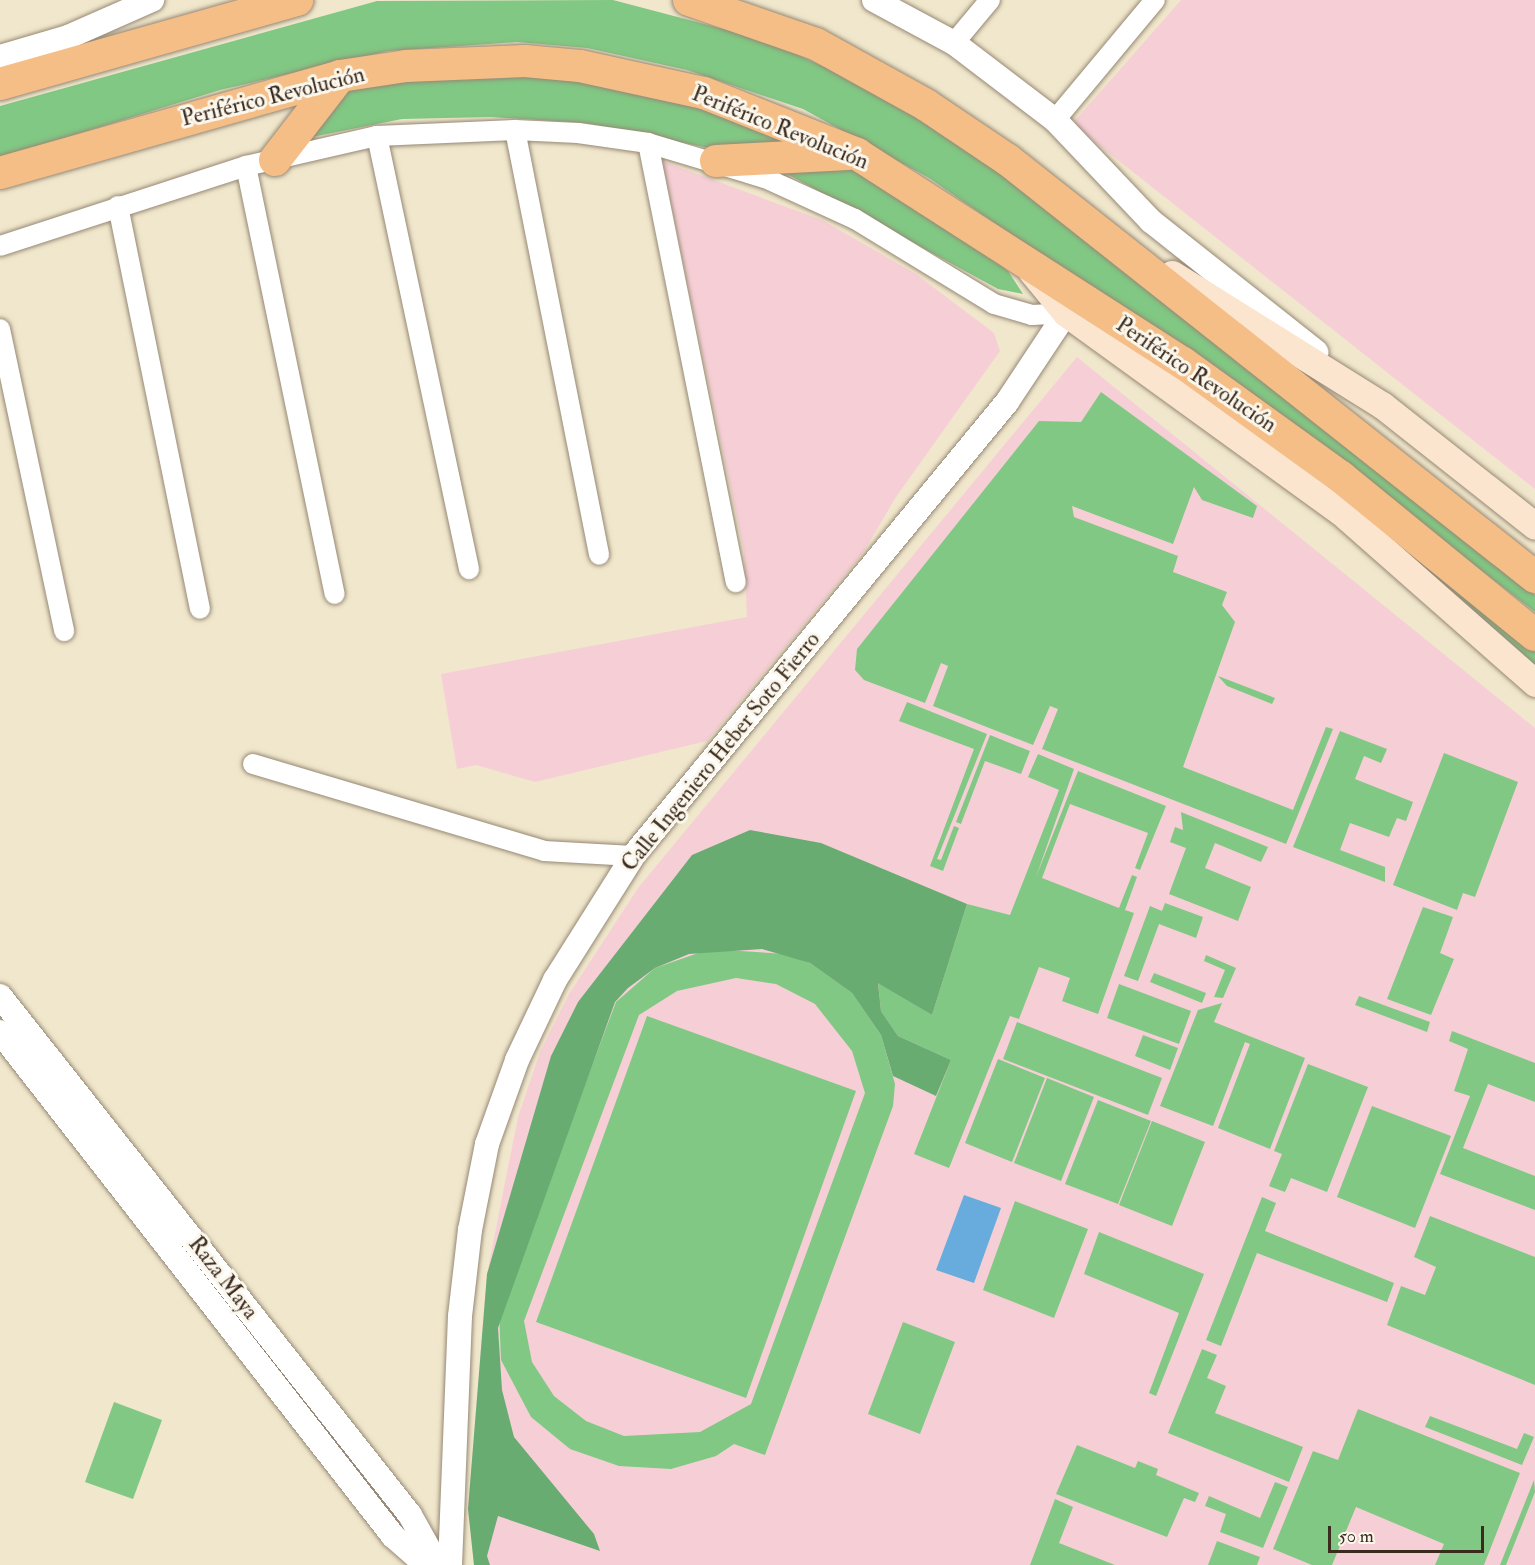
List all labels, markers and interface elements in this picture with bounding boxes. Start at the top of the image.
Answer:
street label: Periférico Revolución [179,61,367,133]
street label: Periférico Revolución [688,81,872,175]
street label: Periférico Revolución [1111,312,1281,438]
street label: Calle Ingeniero Heber Soto Fierro [616,627,826,877]
street label: Raza Maya [183,1231,263,1325]
scale bar [1331,1514,1487,1552]
text: 50 m [1339,1525,1374,1548]

